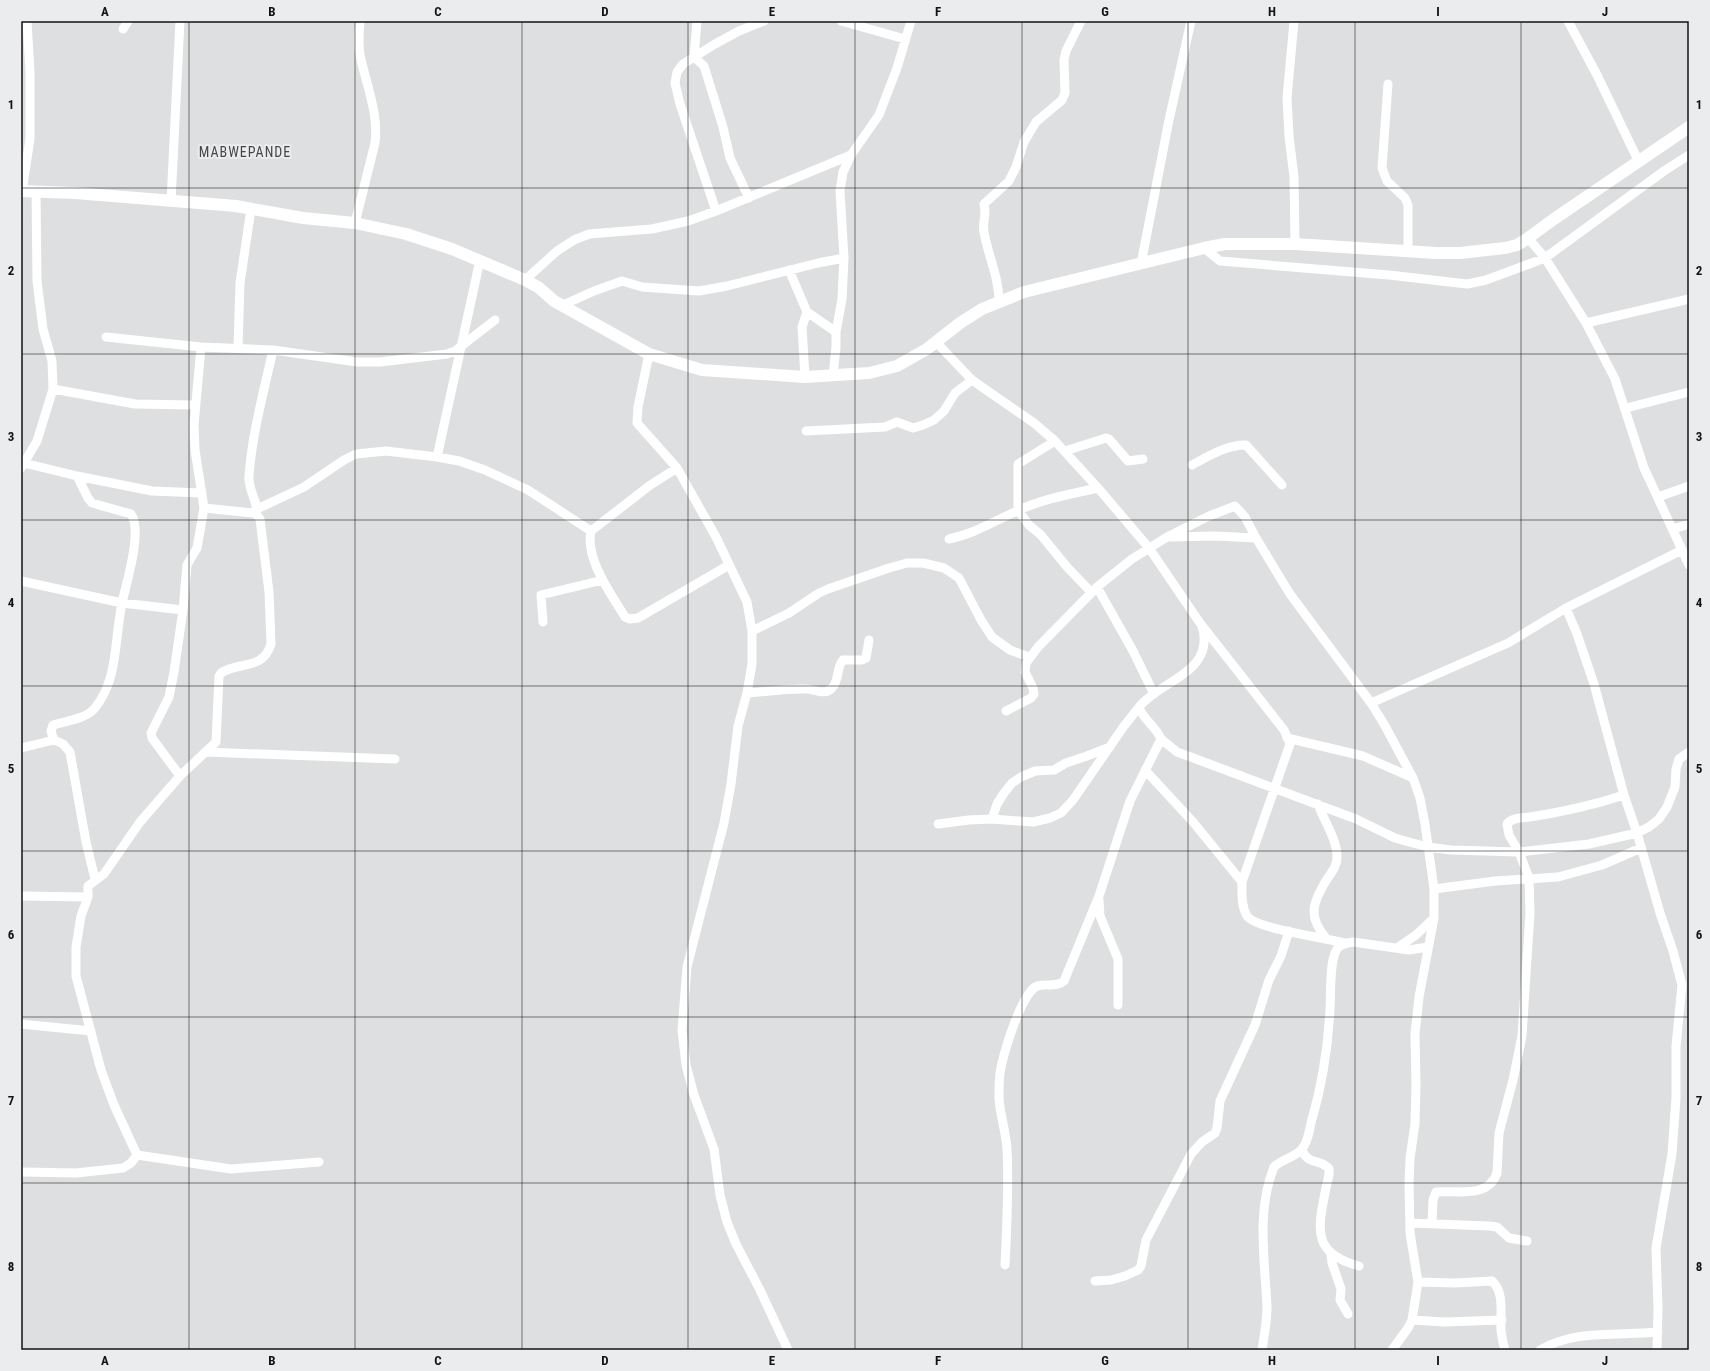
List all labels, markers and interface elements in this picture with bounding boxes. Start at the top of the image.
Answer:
text: A [101,4,109,19]
text: B [268,4,276,19]
text: C [434,4,442,19]
text: D [601,4,609,19]
text: E [769,4,776,19]
text: F [935,4,941,19]
text: G [1101,4,1109,19]
text: H [1268,4,1276,19]
text: I [1436,4,1440,19]
text: J [1602,4,1608,19]
text: 1 [8,97,14,112]
text: 1 [1696,97,1702,112]
district label: MABWEPANDE [199,144,291,160]
text: 2 [8,263,15,278]
text: 2 [1696,263,1703,278]
text: 3 [8,429,14,444]
text: 3 [1696,429,1702,444]
text: 4 [8,595,15,610]
text: 4 [1696,595,1703,610]
text: 5 [8,761,15,776]
text: 5 [1696,761,1703,776]
text: 6 [8,927,15,942]
text: 6 [1696,927,1703,942]
text: 7 [8,1093,15,1108]
text: 7 [1696,1093,1703,1108]
text: 8 [8,1259,14,1274]
text: 8 [1696,1259,1702,1274]
text: A [101,1353,109,1368]
text: B [268,1353,276,1368]
text: C [434,1353,442,1368]
text: D [601,1353,609,1368]
text: E [769,1353,776,1368]
text: F [935,1353,941,1368]
text: G [1101,1353,1109,1368]
text: H [1268,1353,1276,1368]
text: I [1436,1353,1440,1368]
text: J [1602,1353,1608,1368]

